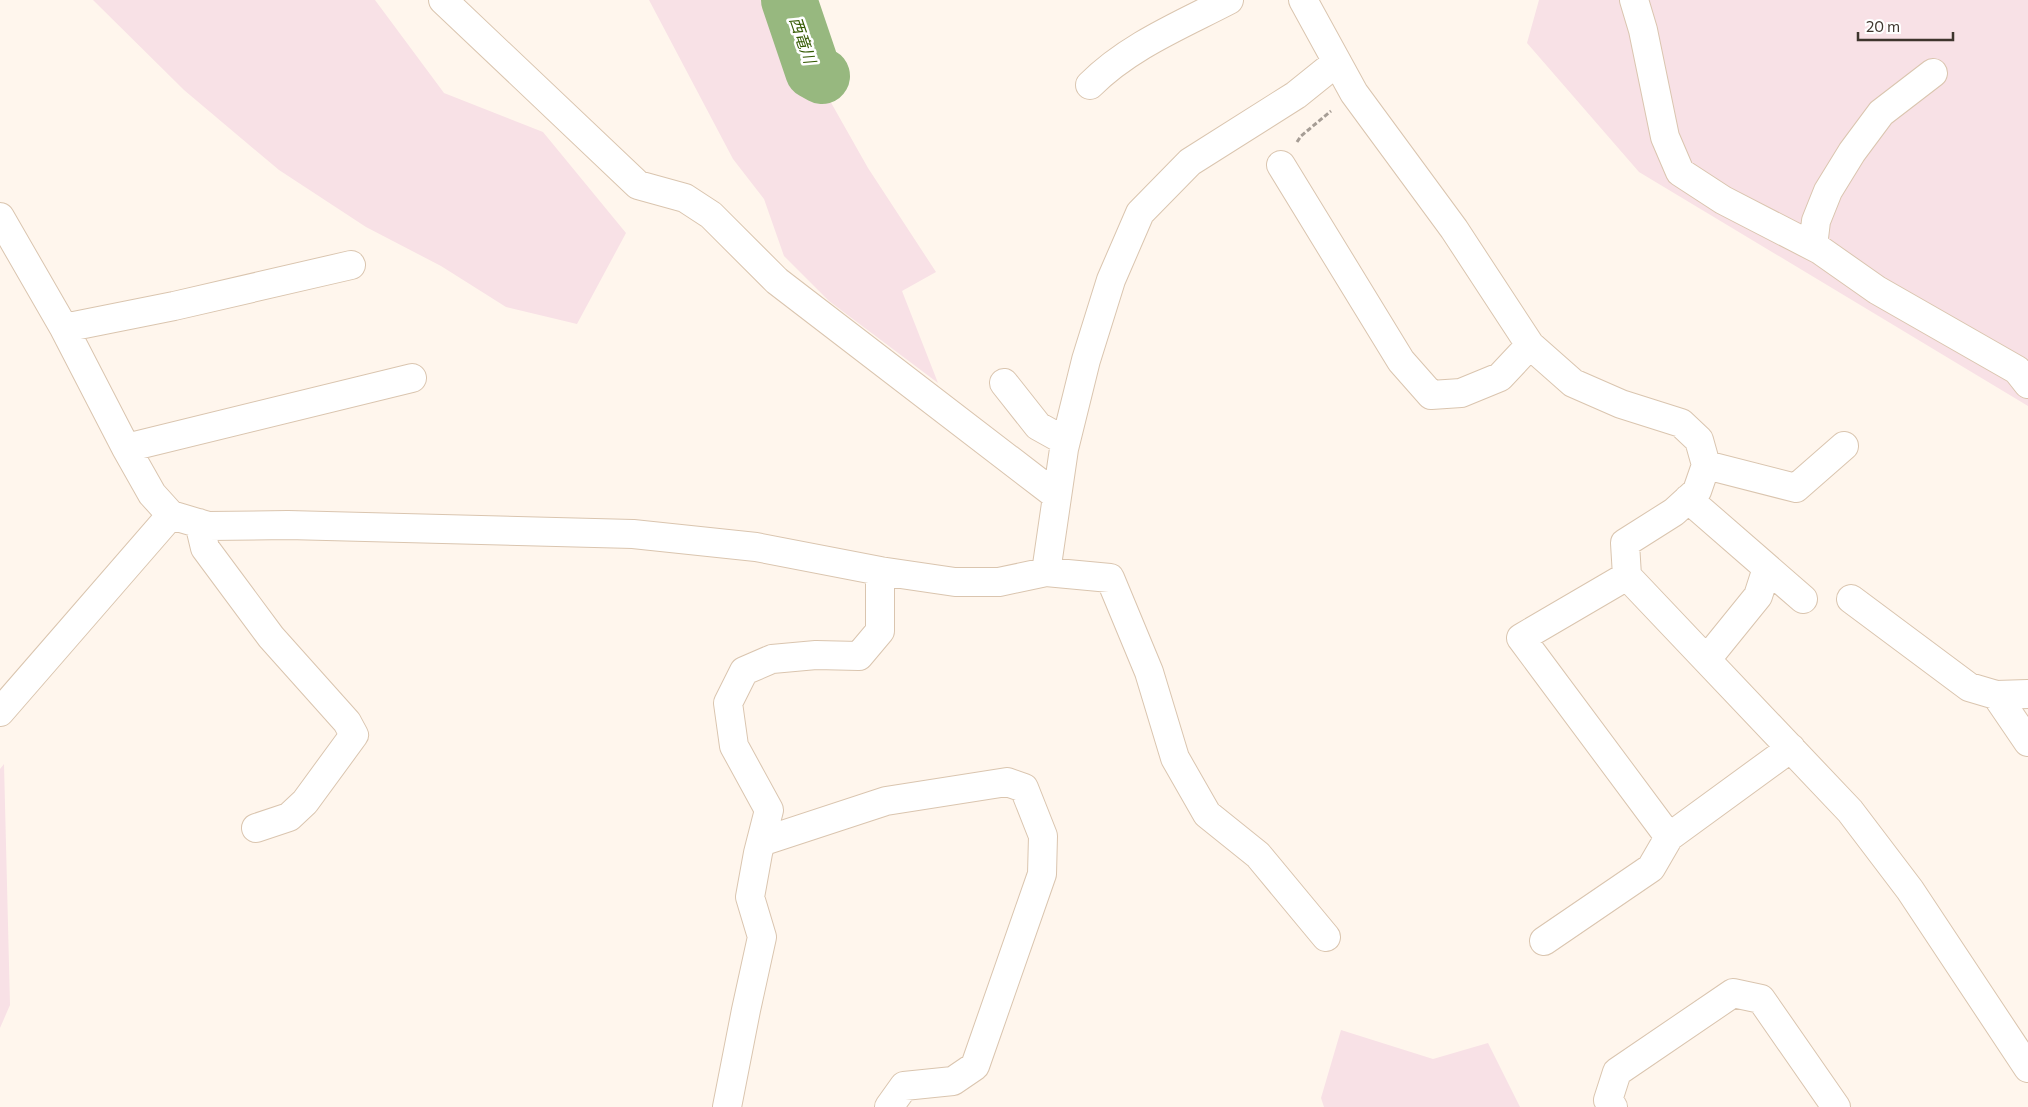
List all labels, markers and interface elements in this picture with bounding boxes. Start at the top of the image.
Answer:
scale bar [1858,10,1953,42]
water label: 西竜川 [787,14,821,68]
text: 20 m [1866,17,1900,35]

